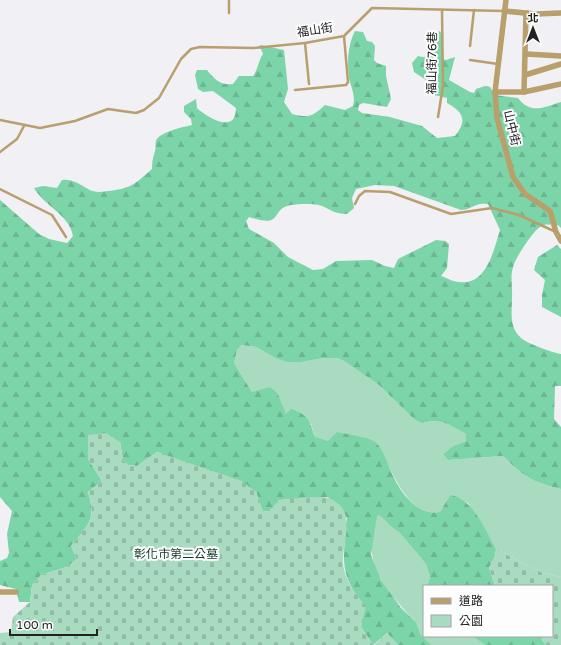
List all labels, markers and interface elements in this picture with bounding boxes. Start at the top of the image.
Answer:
north arrow [513,8,553,48]
text: 北 [528,12,539,25]
street label: 福山街 [296,20,334,40]
street label: 福山街76巷 [424,31,440,95]
street label: 山中街 [501,109,523,147]
park label: 彰化市第二公墓 [134,547,218,561]
legend [423,585,553,637]
text: 道路 [459,594,483,608]
scale bar [10,611,97,637]
text: 公園 [459,614,483,628]
text: 100 m [16,618,53,632]

